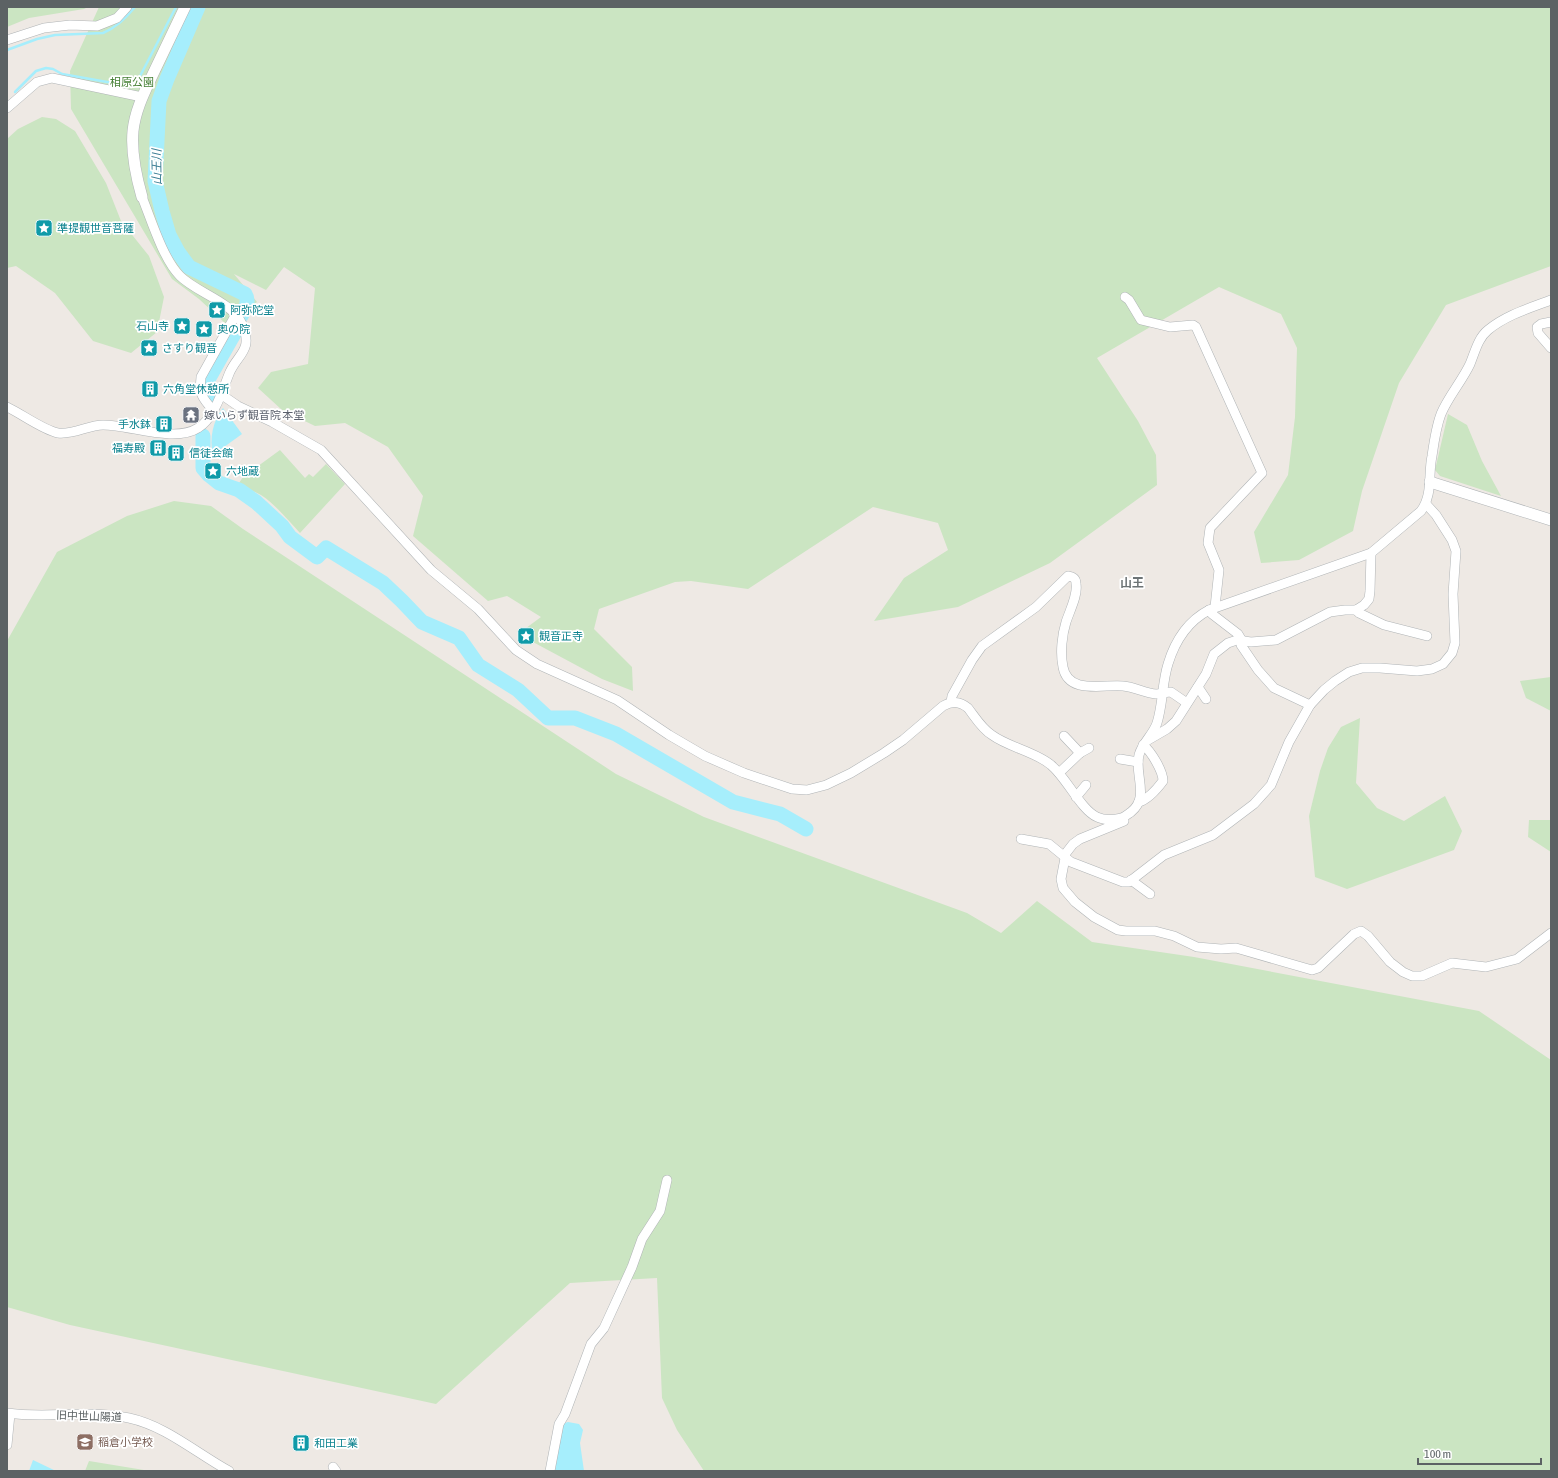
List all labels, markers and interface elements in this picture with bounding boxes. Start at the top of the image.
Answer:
park label: 相原公園 [110,76,154,88]
water label: 山王川 [150,147,164,185]
place icon: 準提観世音菩薩 [34,218,54,238]
place label: 準提観世音菩薩 [57,222,134,234]
place icon: 阿弥陀堂 [207,300,227,320]
place label: 阿弥陀堂 [230,304,274,316]
place icon: 石山寺 [172,316,192,336]
place icon: 奥の院 [194,319,214,339]
place label: 石山寺 [136,320,169,332]
place label: 奥の院 [217,323,250,335]
place icon: さすり観音 [139,338,159,358]
place label: さすり観音 [162,342,217,354]
building icon: 六角堂休憩所 [140,379,160,399]
place label: 六角堂休憩所 [163,383,230,395]
temple icon: 嫁いらず観音院 本堂 [181,405,201,425]
place label: 嫁いらず観音院 本堂 [204,409,304,421]
building icon: 手水鉢 [154,414,174,434]
place label: 手水鉢 [118,418,151,430]
building icon: 福寿殿 [148,438,168,458]
place label: 福寿殿 [112,442,145,454]
building icon: 信徒会館 [166,443,186,463]
place label: 信徒会館 [189,447,233,459]
place icon: 六地蔵 [203,461,223,481]
place label: 六地蔵 [226,465,259,477]
district label: 山王 [1120,576,1144,590]
place icon: 観音正寺 [516,626,536,646]
place label: 観音正寺 [539,630,583,642]
street label: 旧中世山陽道 [56,1409,122,1423]
school or university icon: 稲倉小学校 [75,1432,95,1452]
building icon: 和田工業 [291,1433,311,1453]
place label: 稲倉小学校 [98,1436,153,1448]
place label: 和田工業 [314,1437,358,1449]
scale bar [1418,1440,1541,1466]
text: 100 m [1424,1447,1451,1461]

